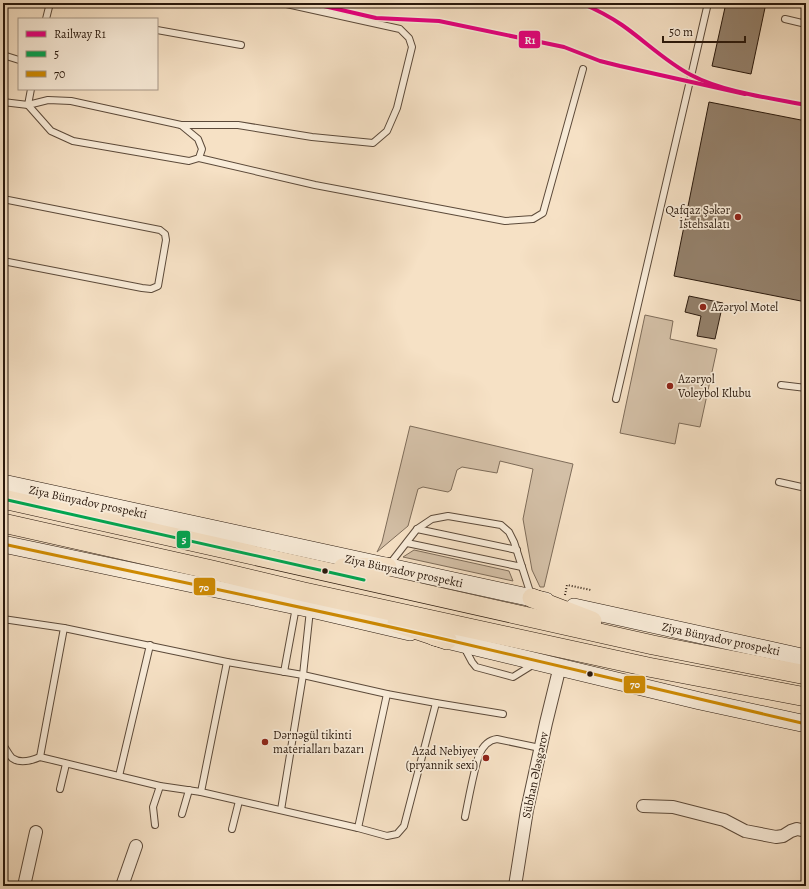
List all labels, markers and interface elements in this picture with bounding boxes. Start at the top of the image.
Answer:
legend [18,18,158,90]
scale bar [663,18,745,44]
text: 50 m [669,24,693,40]
text: Railway R1 [54,26,106,42]
line badge: R1 [518,30,541,49]
text: R1 [525,33,536,48]
text: 5 [54,46,59,62]
text: 70 [54,66,65,82]
place label: Qafqaz Şəkər İstehsalatı [665,202,730,232]
marker: Qafqaz Şəkər İstehsalatı [733,212,743,222]
place label: Azəryol Motel [710,299,778,315]
marker: Azəryol Motel [698,302,708,312]
place label: Azəryol Voleybol Klubu [677,371,751,401]
marker: Azəryol Voleybol Klubu [665,381,675,391]
street label: Ziya Bünyadov prospekti [27,482,149,522]
line badge: 5 [176,530,191,549]
text: 5 [182,532,187,547]
street label: Ziya Bünyadov prospekti [343,551,465,591]
unlabelled marker [320,566,330,576]
line badge: 70 [193,577,216,596]
text: 70 [199,580,210,595]
street label: Ziya Bünyadov prospekti [660,619,782,659]
unlabelled marker [585,669,595,679]
line badge: 70 [623,675,646,694]
text: 70 [630,677,641,692]
place label: Dərnəgül tikinti materialları bazarı [273,727,364,757]
street label: Sübhan Ələsgərov [518,730,552,820]
marker: Dərnəgül tikinti materialları bazarı [260,737,270,747]
place label: Azad Nebiyev (pryannik sexi) [406,743,479,773]
marker: Azad Nebiyev (pryannik sexi) [481,753,491,763]

